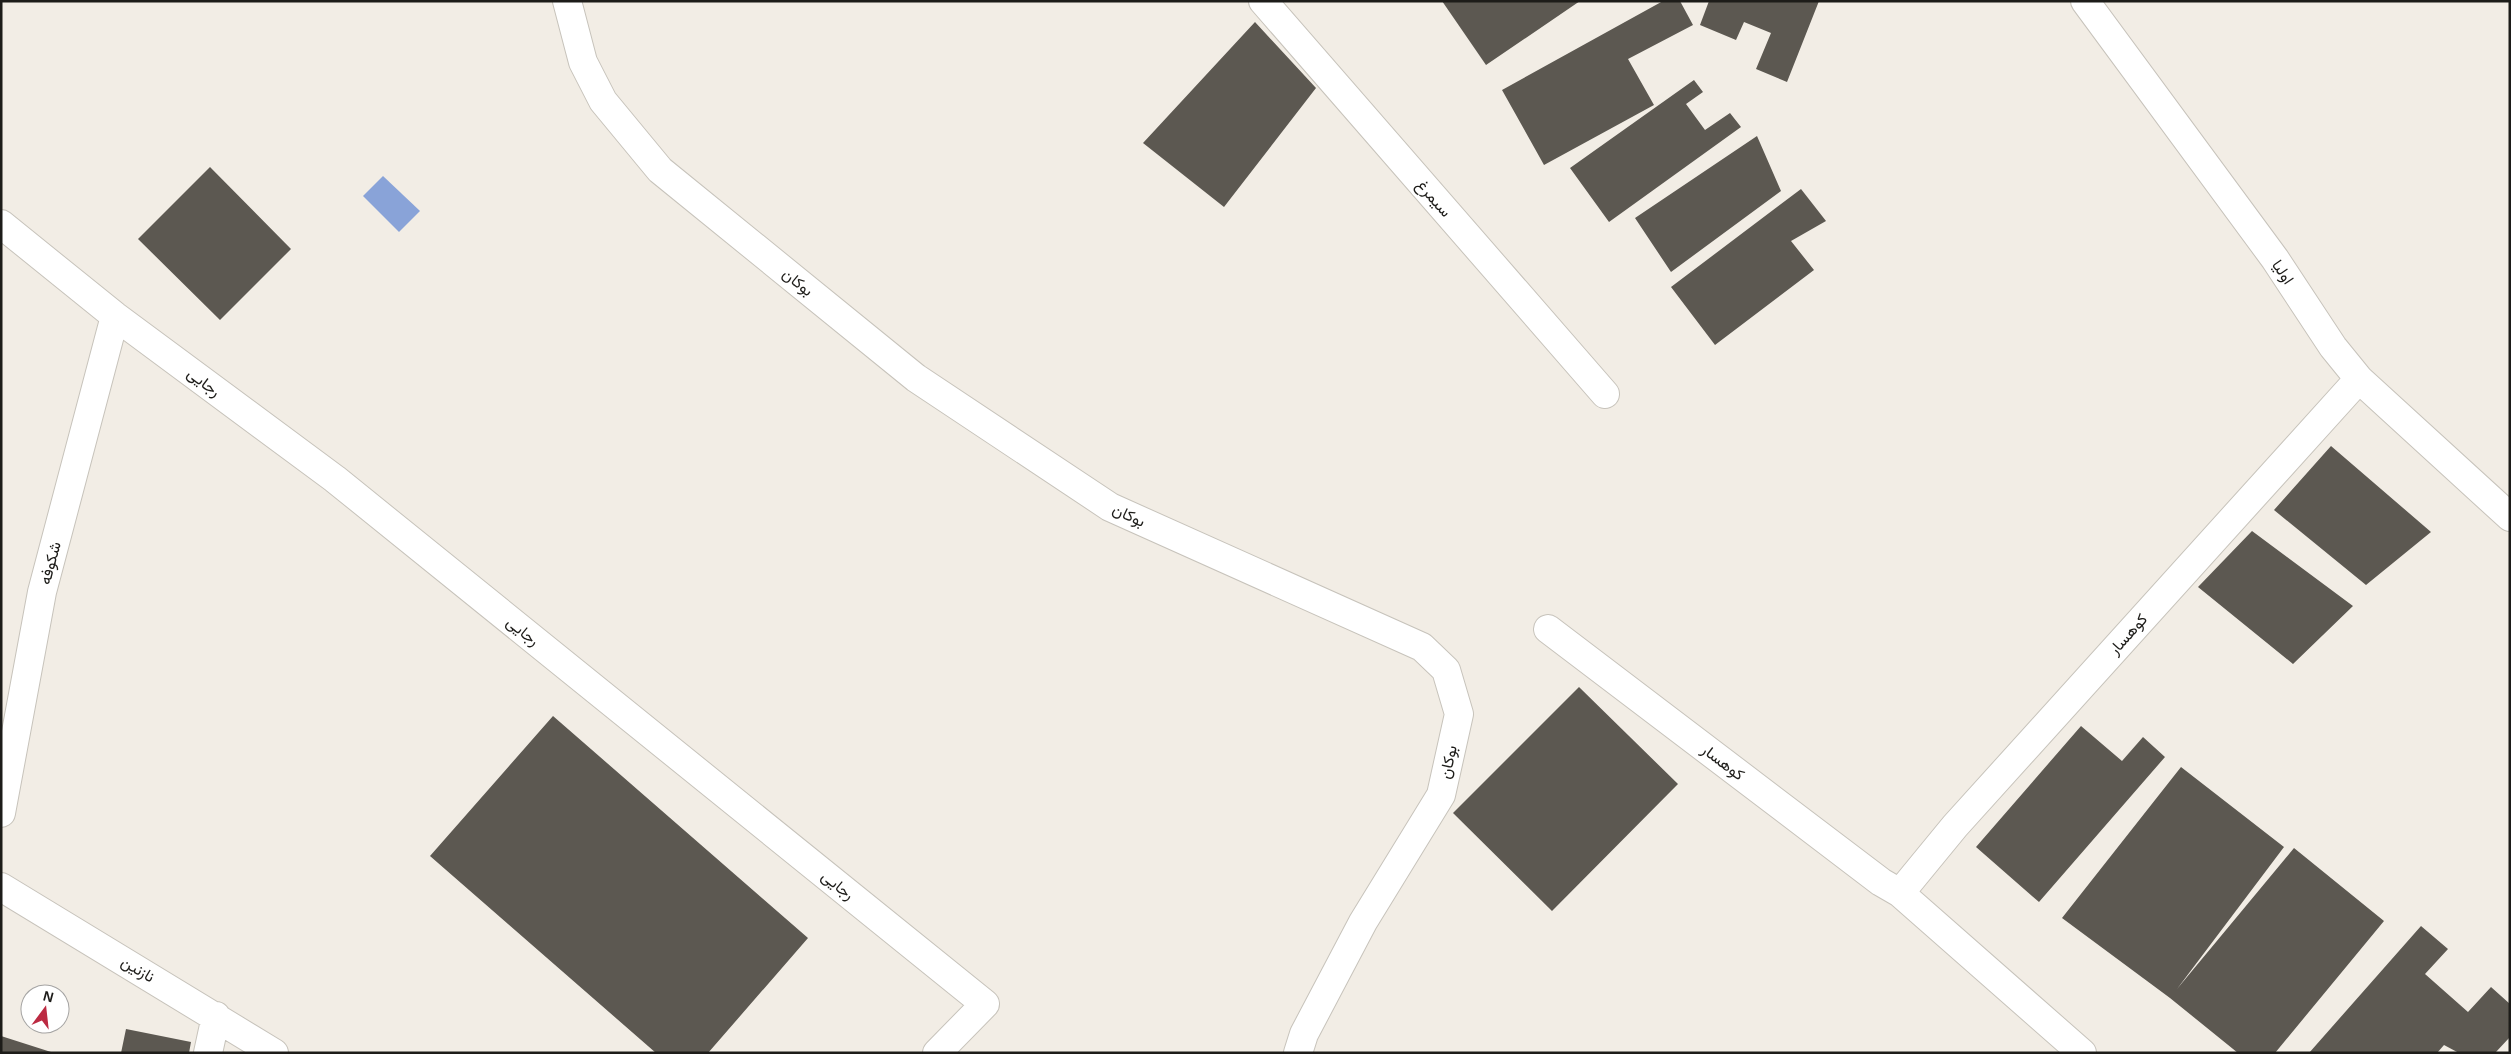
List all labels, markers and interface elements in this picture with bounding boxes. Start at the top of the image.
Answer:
street label: سیمرغ [1411,176,1455,222]
street label: اولیا [2267,257,2297,288]
street label: بوکان [778,265,817,301]
street label: رجایی [183,364,224,401]
street label: بوکان [1109,500,1148,532]
street label: شکوفه [36,540,66,587]
street label: کوهسار [2105,610,2152,660]
street label: رجایی [502,613,543,651]
street label: کوهسار [1697,740,1747,785]
street label: بوکان [1436,744,1462,781]
street label: رجایی [817,867,858,905]
street label: نازنین [117,953,158,987]
north arrow [20,984,70,1034]
text: N [41,987,55,1005]

